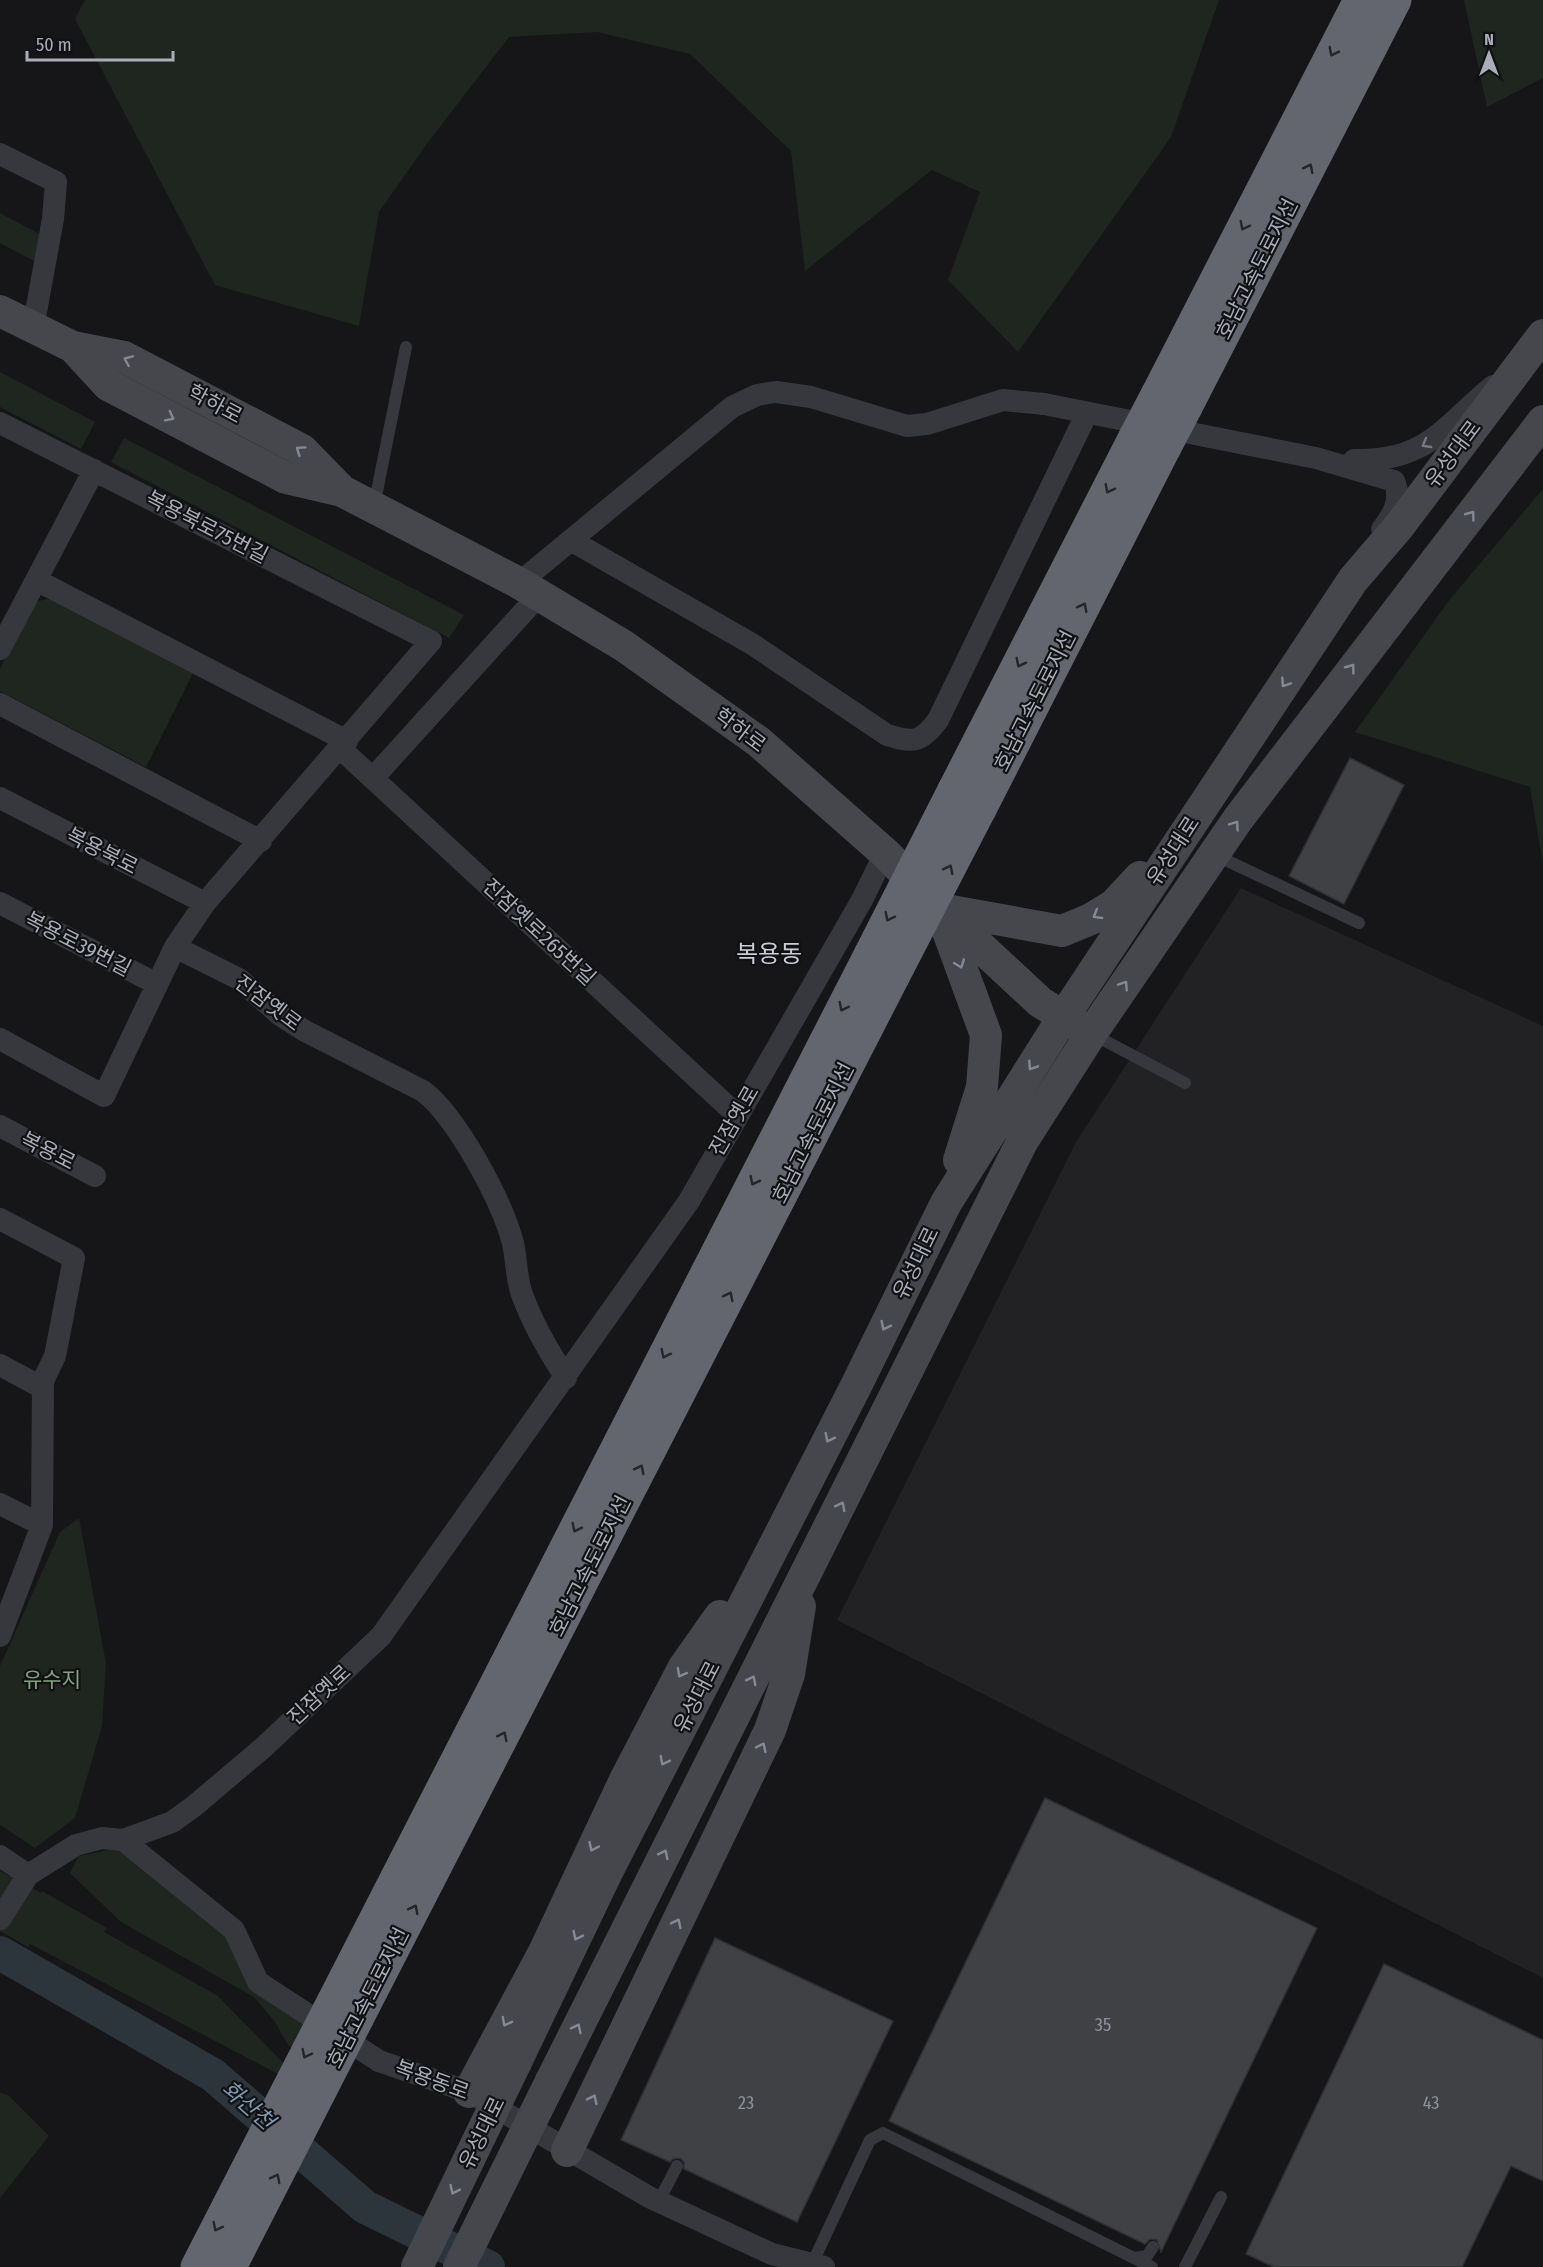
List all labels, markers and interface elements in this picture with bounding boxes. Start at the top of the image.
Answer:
scale bar [27,24,172,62]
north arrow [1459,24,1519,84]
text: N [1484,30,1494,49]
text: 50 m [36,34,72,56]
one-way arrow [1329,46,1340,56]
one-way arrow [1302,164,1313,174]
street label: 호남고속도로지선 [1210,194,1304,344]
one-way arrow [1240,219,1251,230]
one-way arrow [123,355,134,367]
street label: 학하로 [183,379,247,429]
one-way arrow [163,410,174,421]
street label: 유성대로 [1419,415,1487,493]
one-way arrow [1422,437,1432,448]
one-way arrow [296,446,307,457]
one-way arrow [1104,483,1116,494]
street label: 복용북로75번길 [141,485,273,569]
one-way arrow [1464,510,1475,521]
one-way arrow [1076,603,1087,614]
street label: 호남고속도로지선 [988,626,1082,776]
one-way arrow [1015,656,1027,667]
one-way arrow [1344,664,1355,675]
one-way arrow [1281,676,1292,687]
street label: 학하로 [709,702,771,758]
street label: 유성대로 [1141,812,1205,890]
one-way arrow [1227,820,1238,831]
street label: 복용북로 [62,822,142,880]
one-way arrow [941,864,953,875]
street label: 진잠옛로265번길 [477,873,601,991]
street label: 복용로39번길 [20,906,136,982]
one-way arrow [1093,908,1103,920]
one-way arrow [885,910,897,921]
district label: 복용동 [736,940,802,968]
one-way arrow [953,958,966,968]
street label: 진잠옛로 [229,969,307,1037]
one-way arrow [1117,981,1128,992]
one-way arrow [839,1001,850,1012]
street label: 호남고속도로지선 [766,1058,860,1208]
one-way arrow [1029,1059,1040,1070]
street label: 진잠옛로 [703,1081,765,1161]
street label: 복용로 [16,1126,80,1176]
one-way arrow [750,1174,761,1185]
street label: 유성대로 [887,1223,945,1303]
one-way arrow [722,1291,733,1302]
one-way arrow [881,1320,893,1331]
one-way arrow [661,1348,672,1359]
one-way arrow [825,1432,836,1442]
one-way arrow [633,1465,644,1475]
street label: 호남고속도로지선 [543,1491,637,1641]
one-way arrow [833,1502,845,1513]
one-way arrow [572,1521,583,1532]
street label: 유성대로 [668,1657,726,1737]
street label: 진잠옛로 [282,1659,356,1731]
park label: 유수지 [23,1667,81,1693]
one-way arrow [677,1667,688,1677]
one-way arrow [745,1676,756,1686]
one-way arrow [496,1731,507,1742]
one-way arrow [754,1743,766,1754]
one-way arrow [660,1755,671,1766]
one-way arrow [588,1840,600,1851]
one-way arrow [656,1849,668,1860]
one-way arrow [406,1904,418,1915]
one-way arrow [670,1918,682,1929]
street label: 호남고속도로지선 [321,1923,415,2073]
one-way arrow [572,1929,584,1940]
house number: 35 [1095,2014,1111,2036]
one-way arrow [502,2015,513,2026]
one-way arrow [569,2024,581,2035]
one-way arrow [302,2047,313,2058]
street label: 복용동로 [391,2055,473,2105]
water label: 화산천 [216,2075,282,2137]
house number: 23 [738,2092,754,2114]
house number: 43 [1423,2092,1439,2114]
street label: 유성대로 [453,2093,511,2173]
one-way arrow [585,2094,597,2105]
one-way arrow [268,2173,280,2184]
one-way arrow [450,2183,462,2194]
one-way arrow [213,2221,224,2232]

